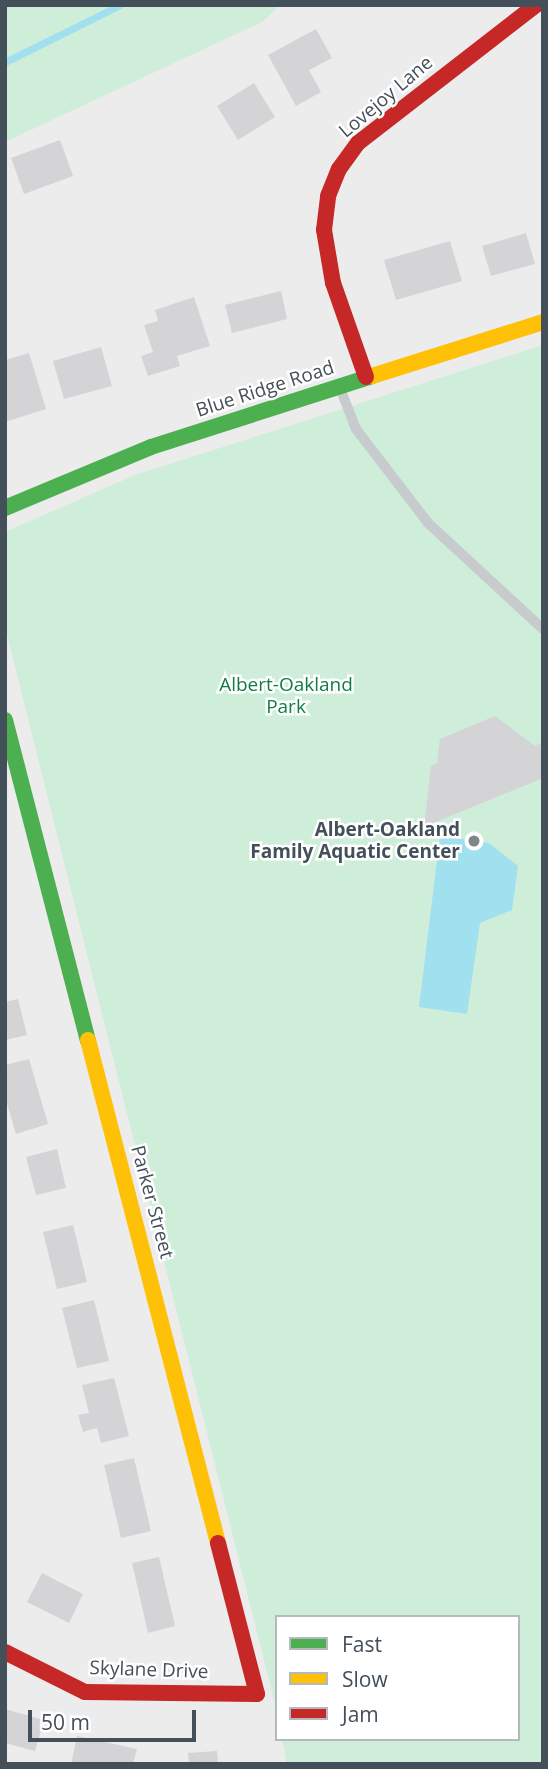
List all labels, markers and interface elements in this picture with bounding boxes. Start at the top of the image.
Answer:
street label: Lovejoy Lane [335,51,437,143]
street label: Blue Ridge Road [193,356,337,422]
park label: Albert-Oakland Park [219,674,353,718]
place label: Albert-Oakland Family Aquatic Center [250,819,460,863]
marker: Albert-Oakland Family Aquatic Center [466,833,482,849]
street label: Parker Street [126,1143,178,1261]
legend [275,1615,520,1741]
text: Fast [342,1630,382,1658]
street label: Skylane Drive [89,1657,209,1683]
text: Slow [342,1665,388,1693]
scale bar [32,1696,200,1740]
text: Jam [342,1700,379,1728]
text: 50 m [41,1708,90,1736]

